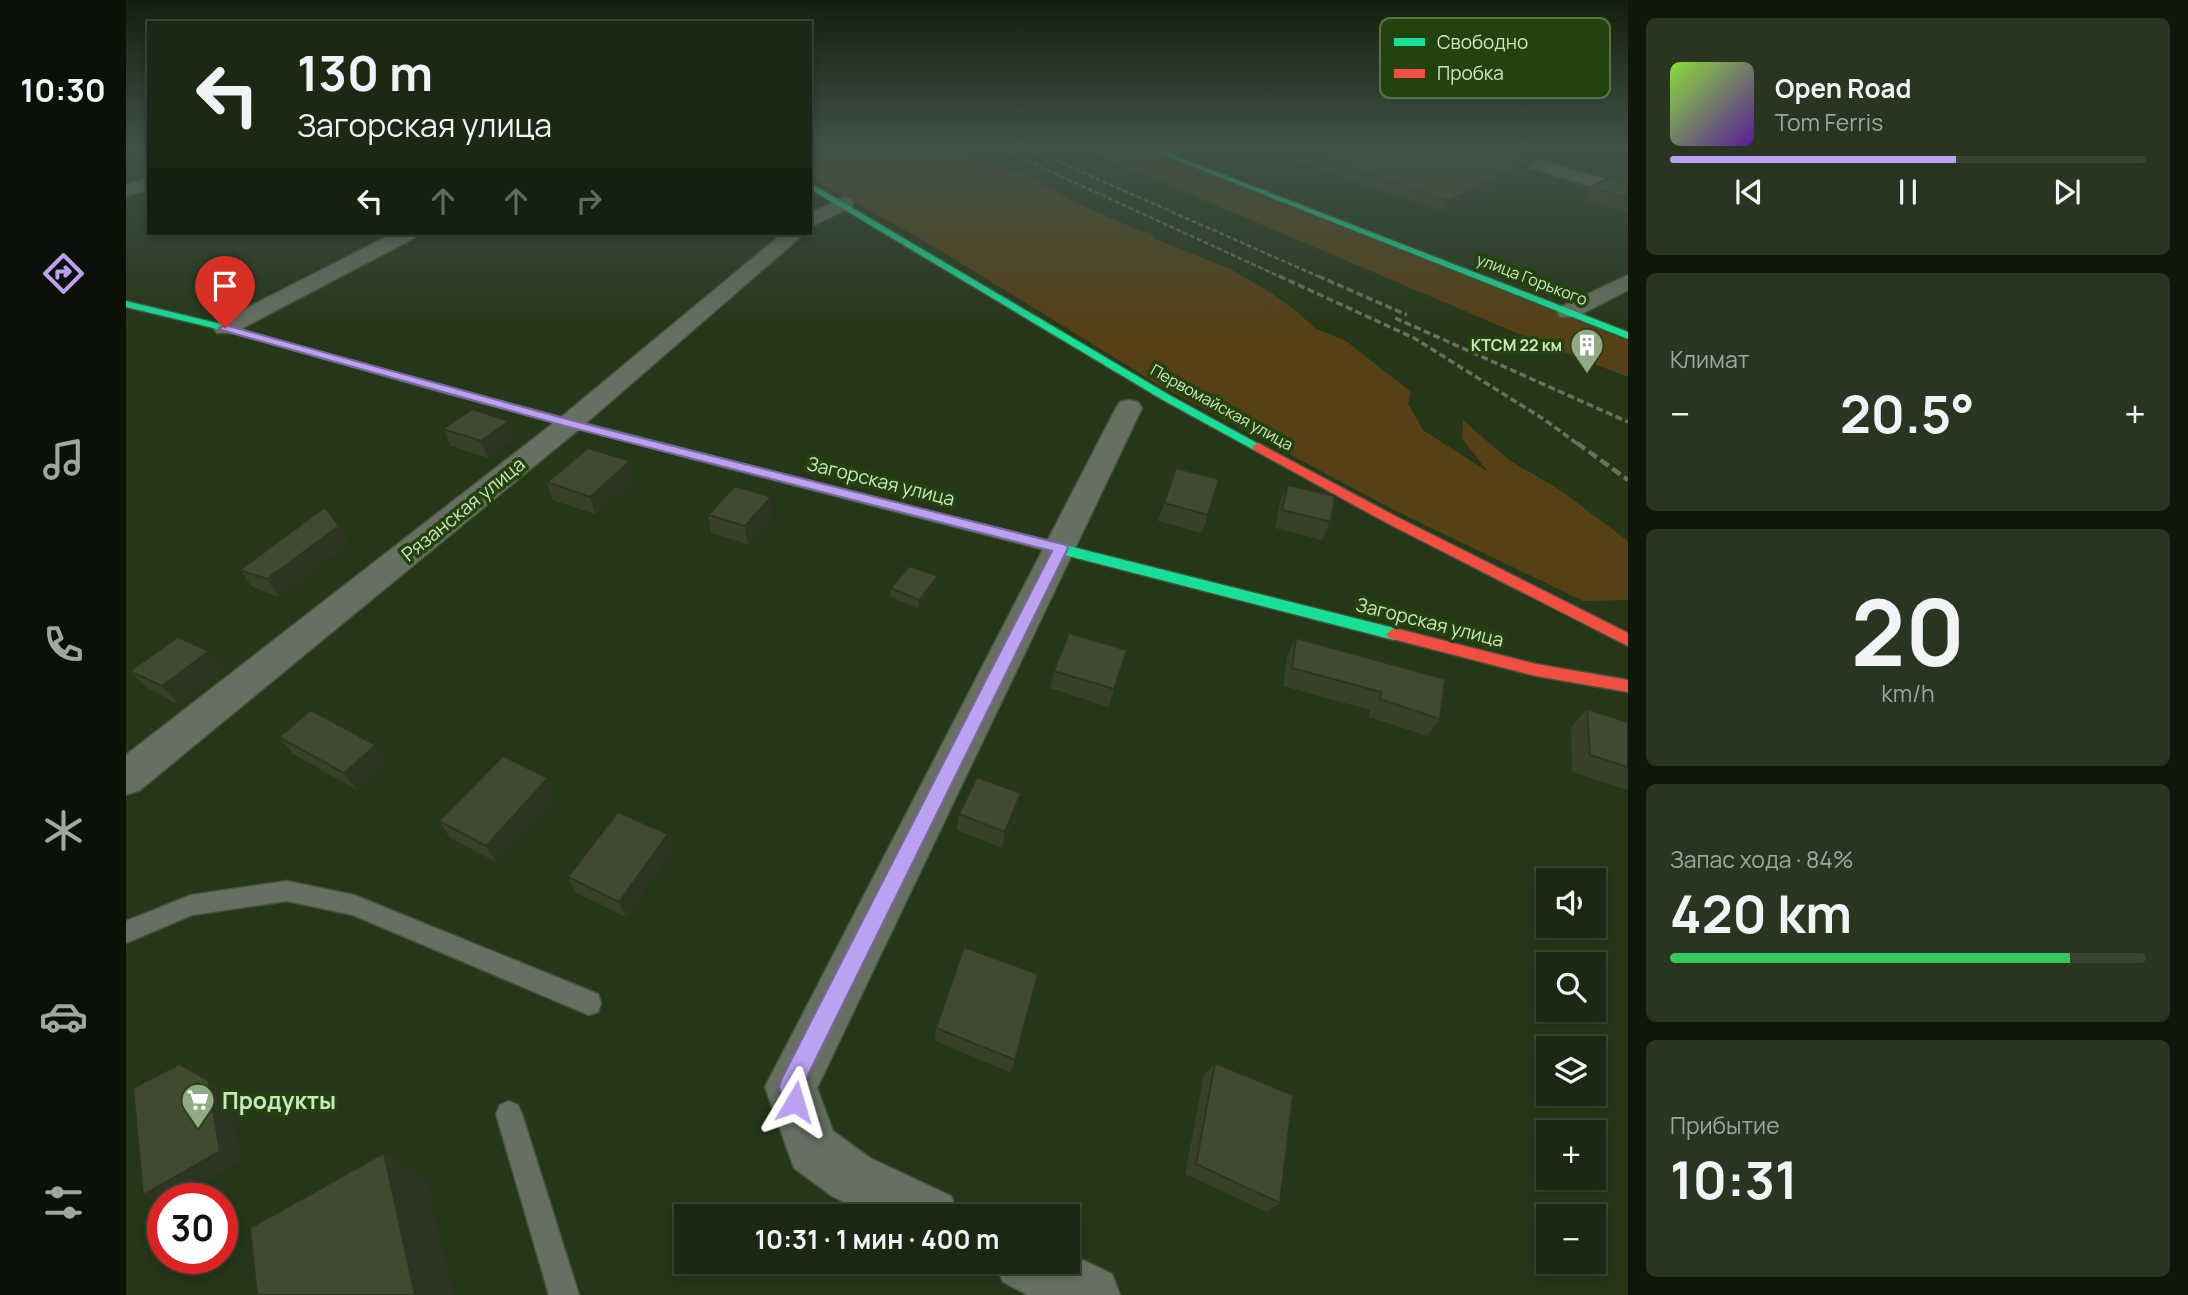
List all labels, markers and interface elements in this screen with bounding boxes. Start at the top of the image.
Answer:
legend [1380,18,1610,98]
text: Свободно [1437,29,1528,55]
text: 130 m [297,39,433,106]
icon: left [182,49,273,140]
text: Пробка [1437,60,1504,86]
text: 10:30 [20,68,106,112]
text: Open Road [1775,70,1911,106]
text: Загорская улица [297,103,552,147]
text: Tom Ferris [1775,106,1883,138]
icon: previous [1730,173,1768,211]
icon: pause [1889,173,1927,211]
icon: next [2048,173,2086,211]
icon: left [351,182,389,220]
icon: ahead [424,182,462,220]
icon: ahead [497,182,535,220]
icon: right [570,182,608,220]
street label: улица Горького [1473,248,1591,310]
icon: directions [39,249,88,298]
pin [195,256,255,328]
icon: arrive [206,267,244,305]
building icon: КТСМ 22 км [1568,326,1606,375]
place label: КТСМ 22 км [1471,334,1562,356]
text: Климат [1670,343,1749,375]
street label: Первомайская улица [1147,359,1297,455]
text: 20.5° [1840,378,1975,449]
text: − [1670,387,1691,439]
text: + [2124,387,2146,439]
icon: music [39,435,88,484]
street label: Загорская улица [804,450,958,512]
street label: Рязанская улица [396,451,530,567]
text: 20 [1851,569,1965,693]
street label: Загорская улица [1353,591,1507,653]
icon: phone [39,620,88,669]
text: km/h [1881,677,1935,709]
icon: climate [39,806,88,855]
text: Запас хода · 84% [1670,843,1854,875]
map controls [1536,868,1606,1274]
button: sound [1536,868,1606,938]
text: 420 km [1670,878,1852,949]
button: search [1536,952,1606,1022]
icon: car [39,992,88,1041]
button: layers [1536,1036,1606,1106]
position arrow [758,1065,832,1139]
supermarket icon: Продукты [179,1081,217,1130]
place label: Продукты [222,1084,336,1116]
text: Прибытие [1670,1109,1780,1141]
button: + [1536,1120,1606,1190]
text: 10:31 [1670,1144,1798,1215]
icon: filters [39,1178,88,1227]
speed limit sign: 30 [147,1183,238,1274]
button: − [1536,1204,1606,1274]
text: 10:31 · 1 мин · 400 m [755,1221,999,1257]

